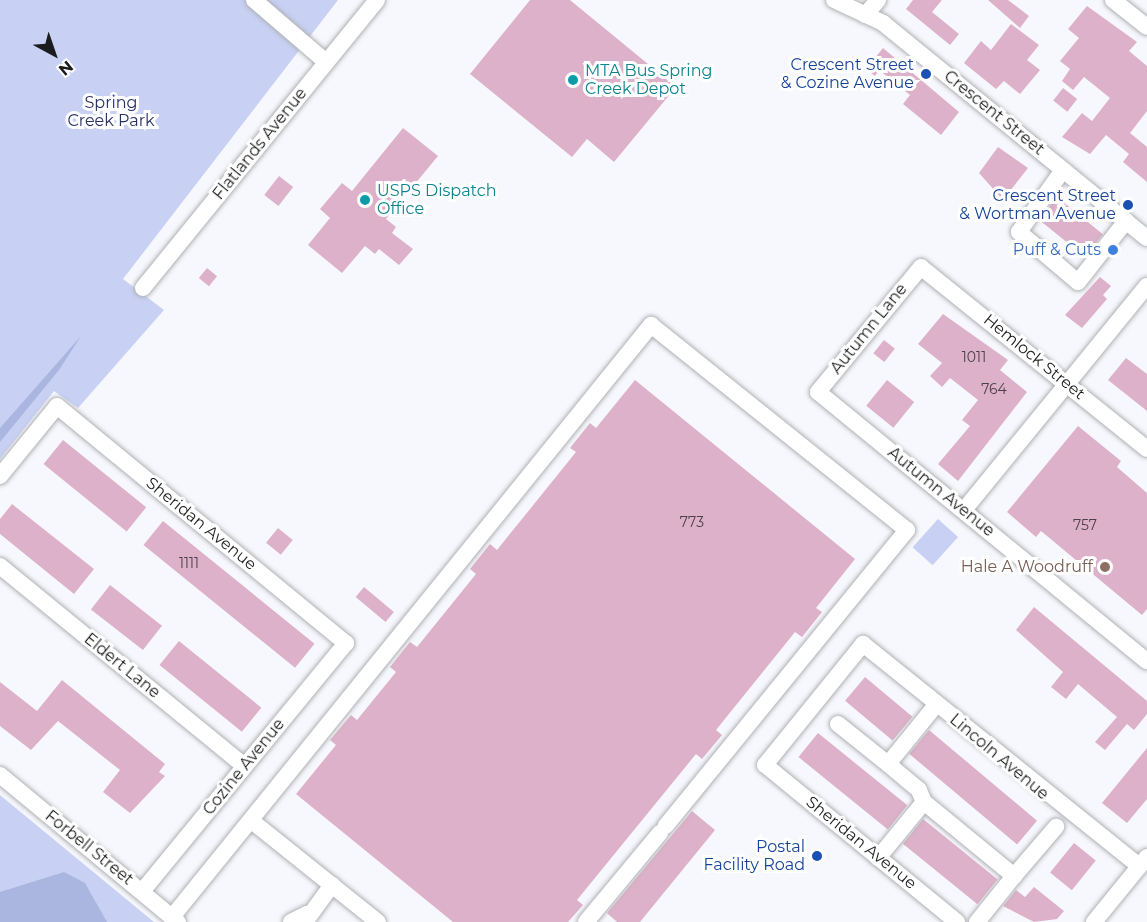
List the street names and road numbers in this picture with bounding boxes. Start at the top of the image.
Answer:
street label: Crescent Street [940,67,1048,159]
street label: Flatlands Avenue [209,84,311,204]
street label: Autumn Lane [827,280,911,378]
street label: Hemlock Street [979,310,1089,404]
street label: Autumn Avenue [884,443,998,541]
street label: Sheridan Avenue [142,474,260,574]
street label: Eldert Lane [80,630,164,702]
street label: Lincoln Avenue [946,710,1052,804]
street label: Cozine Avenue [199,715,289,819]
street label: Sheridan Avenue [802,793,920,893]
street label: Forbell Street [41,807,137,889]

